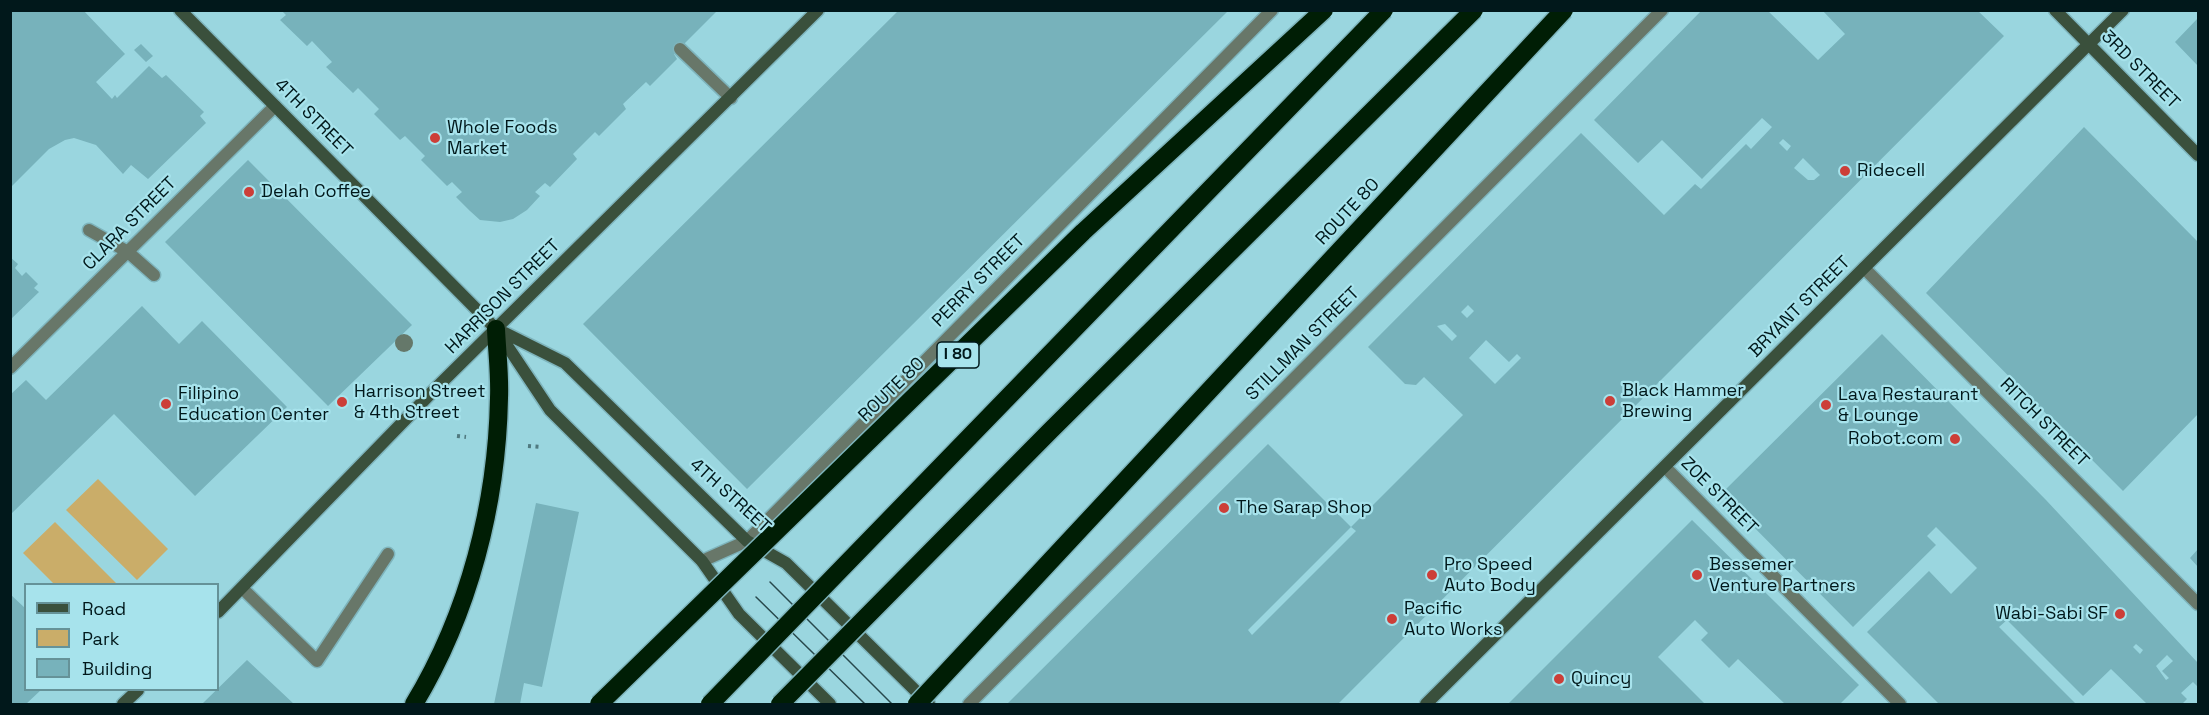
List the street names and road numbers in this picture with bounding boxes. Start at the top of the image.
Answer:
street label: 3RD STREET [2096,26,2184,114]
street label: 4TH STREET [269,74,357,162]
street label: CLARA STREET [79,173,181,275]
street label: ROUTE 80 [1312,174,1384,250]
street label: PERRY STREET [928,230,1030,332]
street label: HARRISON STREET [441,235,565,359]
street label: BRYANT STREET [1745,252,1855,362]
street label: STILLMAN STREET [1242,283,1364,405]
road number: I 80 [937,342,979,368]
street label: ROUTE 80 [854,353,930,427]
street label: RITCH STREET [1995,374,2093,472]
street label: ZOE STREET [1676,453,1762,539]
street label: 4TH STREET [685,454,775,538]

